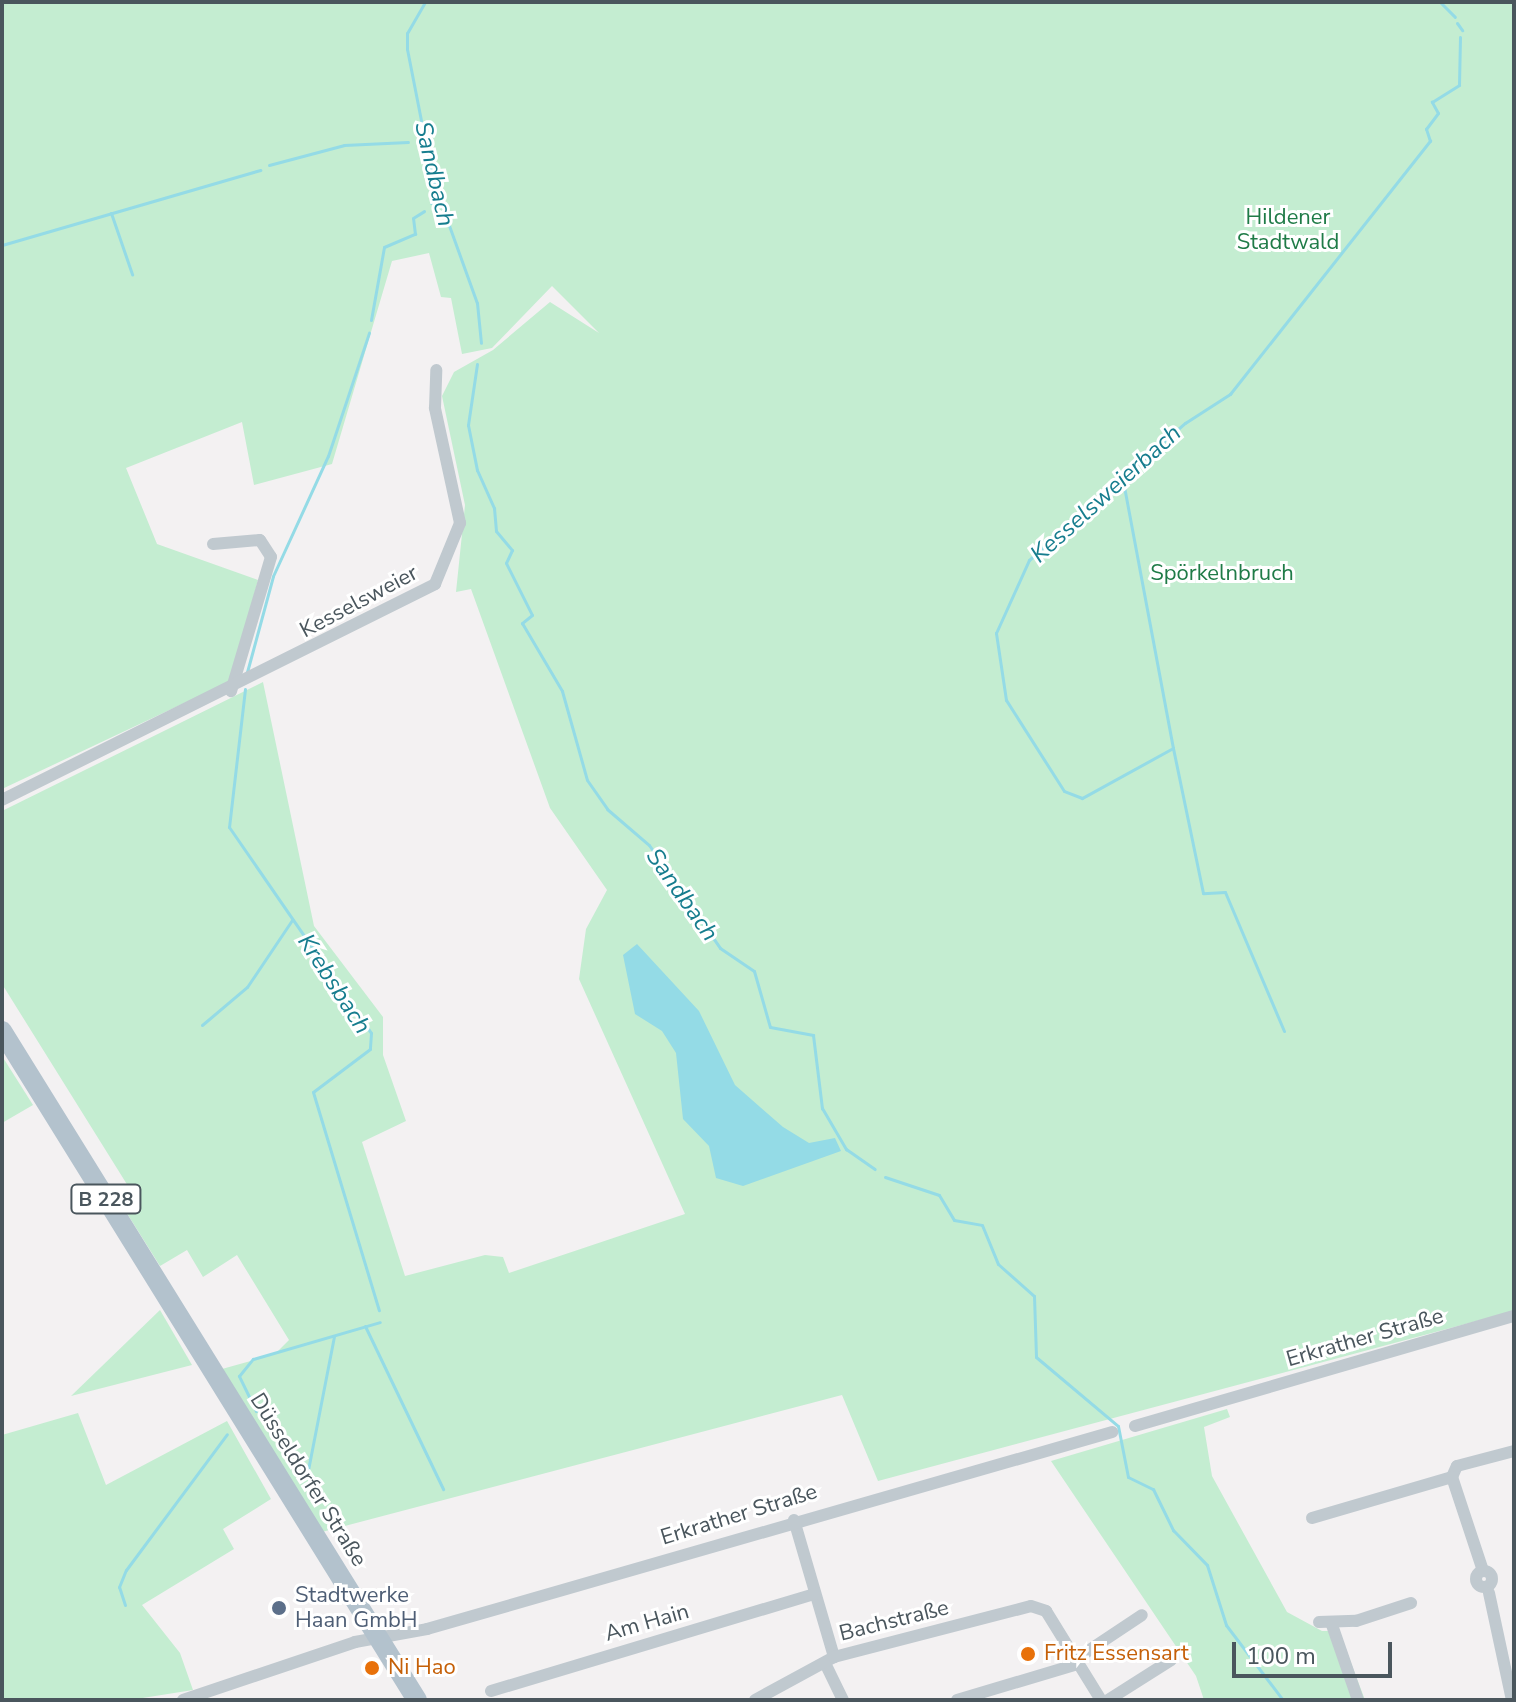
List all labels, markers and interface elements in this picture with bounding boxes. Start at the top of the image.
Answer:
water label: Sandbach [408,119,460,229]
park label: Hildener Stadtwald [1237,204,1339,256]
water label: Kesselsweierbach [1025,419,1187,569]
street label: Kesselsweier [296,560,422,644]
park label: Spörkelnbruch [1150,561,1294,587]
water label: Sandbach [640,843,724,947]
water label: Krebsbach [291,929,377,1039]
road number: B 228 [70,1183,142,1215]
street label: Erkrather Straße [1283,1303,1447,1373]
street label: Düsseldorfer Straße [244,1388,372,1572]
street label: Erkrather Straße [657,1479,821,1551]
place label: Stadtwerke Haan GmbH [295,1582,418,1634]
street label: Bachstraße [836,1595,952,1647]
street label: Am Hain [602,1598,692,1648]
marker: Stadtwerke Haan GmbH [270,1599,288,1617]
scale bar [1236,1626,1396,1676]
text: 100 m [1246,1640,1316,1672]
place label: Fritz Essensart [1044,1641,1189,1667]
marker: Fritz Essensart [1019,1645,1037,1663]
place label: Ni Hao [388,1655,456,1681]
marker: Ni Hao [363,1659,381,1677]

